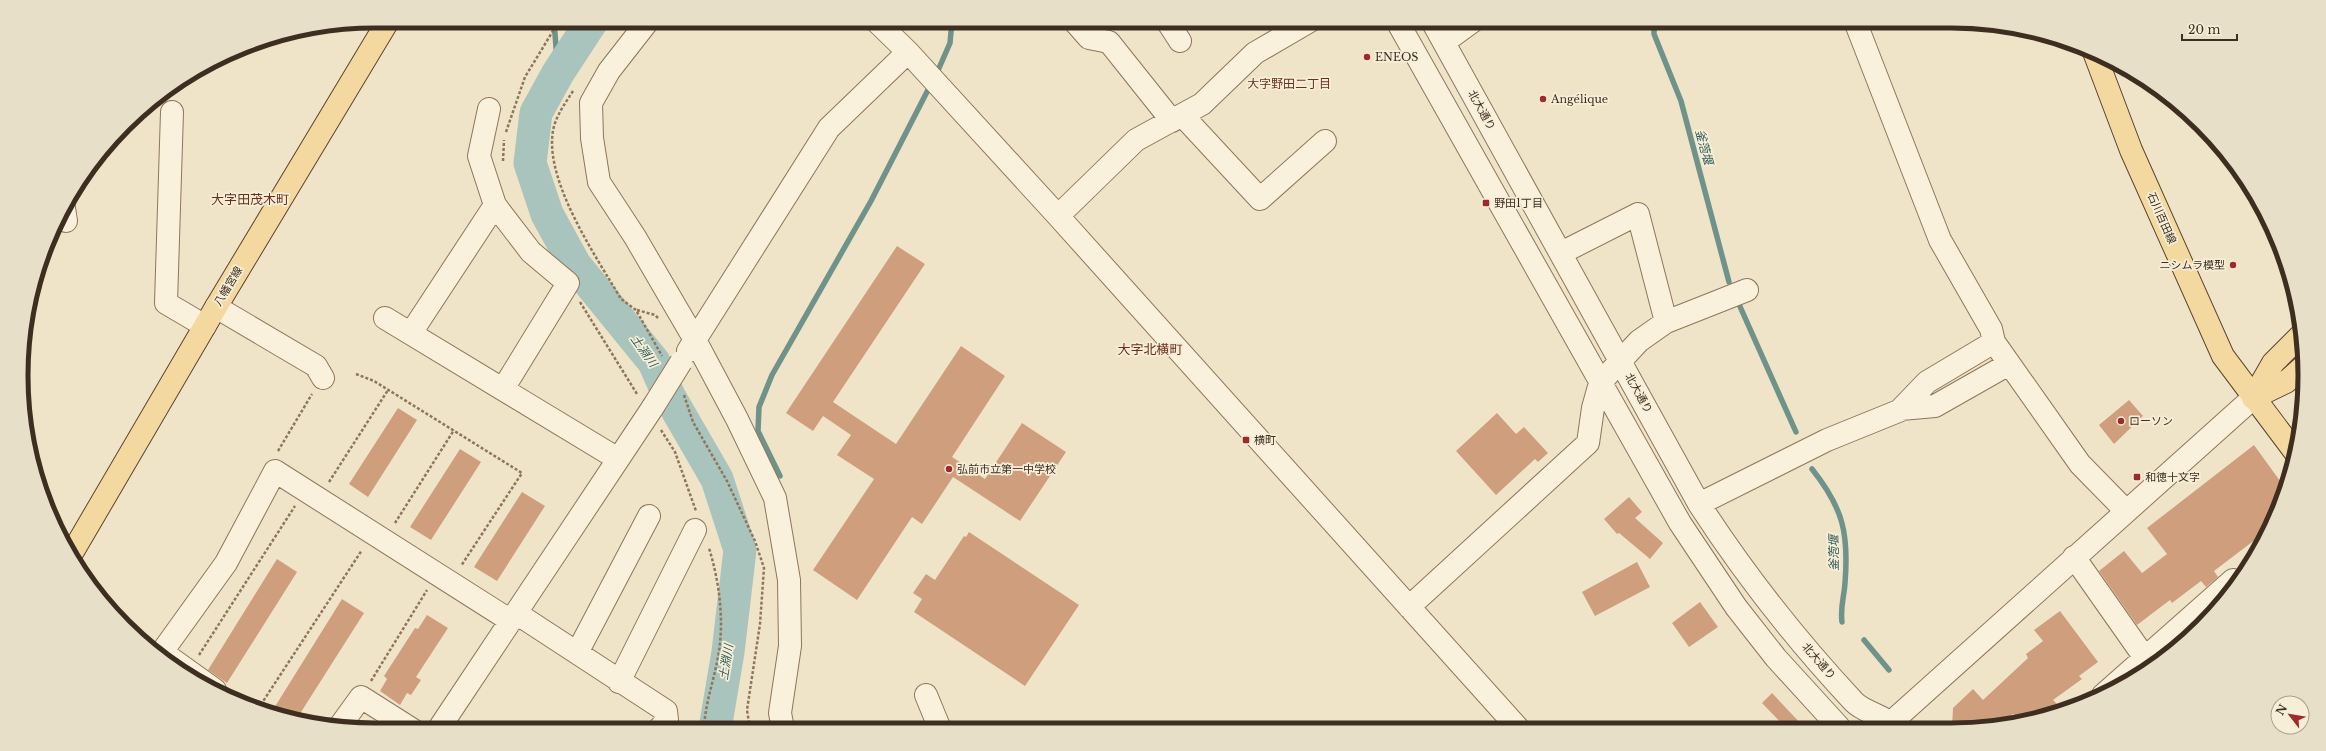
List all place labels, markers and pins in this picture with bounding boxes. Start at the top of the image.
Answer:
place label: ENEOS [1375,50,1418,64]
marker: ENEOS [1362,52,1372,62]
place label: Angélique [1550,92,1608,106]
marker: Angélique [1538,94,1548,104]
place label: 野田1丁目 [1494,196,1543,210]
marker: 野田1丁目 [1481,198,1491,208]
place label: ニシムラ模型 [2160,258,2225,272]
marker: ニシムラ模型 [2228,260,2238,270]
place label: ローソン [2129,414,2173,428]
marker: ローソン [2116,416,2126,426]
place label: 横町 [1254,433,1276,447]
marker: 横町 [1241,435,1251,445]
place label: 弘前市立第一中学校 [957,462,1056,476]
marker: 弘前市立第一中学校 [944,464,954,474]
place label: 和徳十文字 [2145,470,2200,484]
marker: 和徳十文字 [2132,472,2142,482]

